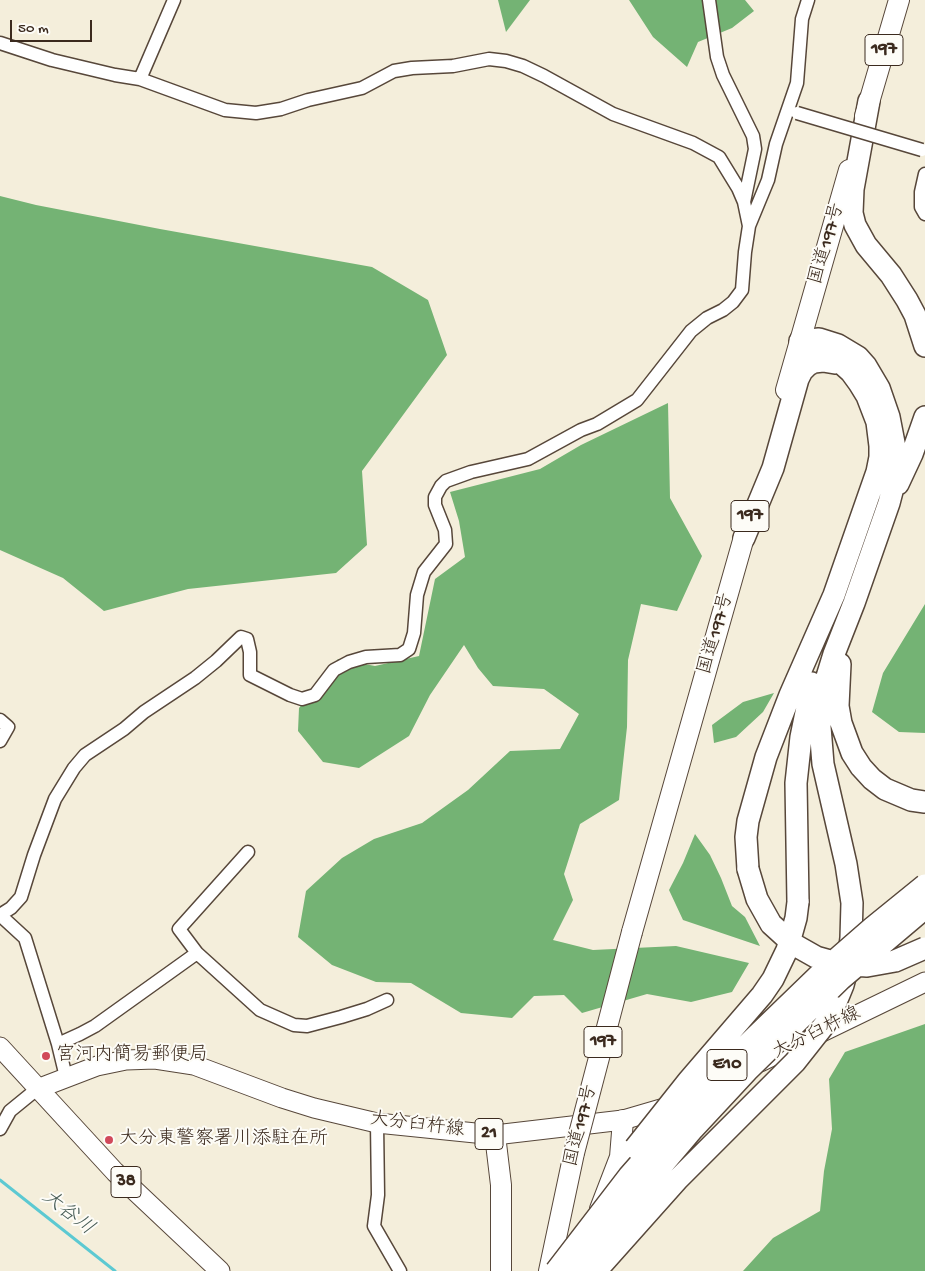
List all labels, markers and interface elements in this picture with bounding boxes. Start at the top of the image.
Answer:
scale bar [12,10,95,42]
text: 50 m [18,20,49,38]
road number: 197 [865,34,903,66]
street label: 国道197号 [805,200,851,288]
road number: 197 [731,501,769,532]
street label: 国道197号 [694,590,740,678]
street label: 大分臼杵線 [769,1003,865,1065]
road number: 197 [584,1026,622,1058]
place label: 宮河内簡易郵便局 [56,1045,208,1067]
marker: 宮河内簡易郵便局 [40,1050,52,1062]
road number: E10 [707,1050,747,1080]
street label: 国道197号 [561,1082,603,1170]
street label: 大分臼杵線 [368,1109,466,1143]
road number: 21 [475,1118,503,1150]
place label: 大分東警察署川添駐在所 [119,1129,328,1151]
marker: 大分東警察署川添駐在所 [103,1134,115,1146]
road number: 38 [111,1166,141,1198]
water label: 大谷川 [36,1186,98,1242]

